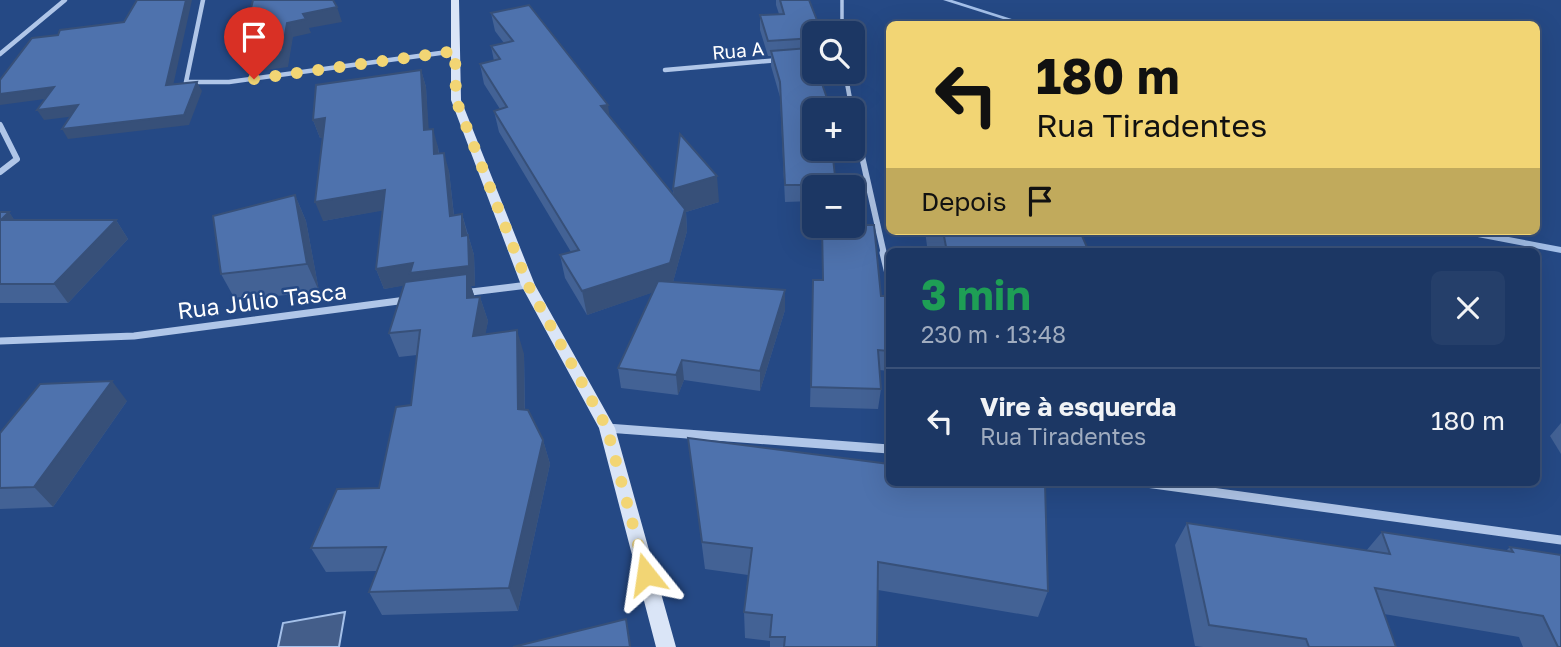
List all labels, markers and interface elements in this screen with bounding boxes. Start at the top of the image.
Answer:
pin [224,7,284,79]
icon: arrive [235,18,273,56]
map controls [802,21,865,238]
button: search [802,21,865,84]
street label: Rua A [711,36,765,64]
text: 180 m [1036,46,1180,105]
icon: left [921,49,1012,140]
button: + [802,98,865,161]
text: Rua Tiradentes [1036,106,1267,144]
button: − [802,175,865,238]
icon: arrive [1021,182,1059,220]
text: Depois [921,186,1007,217]
text: 3 min [921,269,1031,319]
button: close [1431,271,1505,345]
street label: Rua Júlio Tasca [176,276,348,324]
text: 230 m · 13:48 [921,320,1066,348]
text: Vire à esquerda [980,391,1176,422]
icon: left [921,402,959,440]
text: 180 m [1431,405,1505,436]
text: Rua Tiradentes [980,422,1146,450]
position arrow [609,537,683,611]

